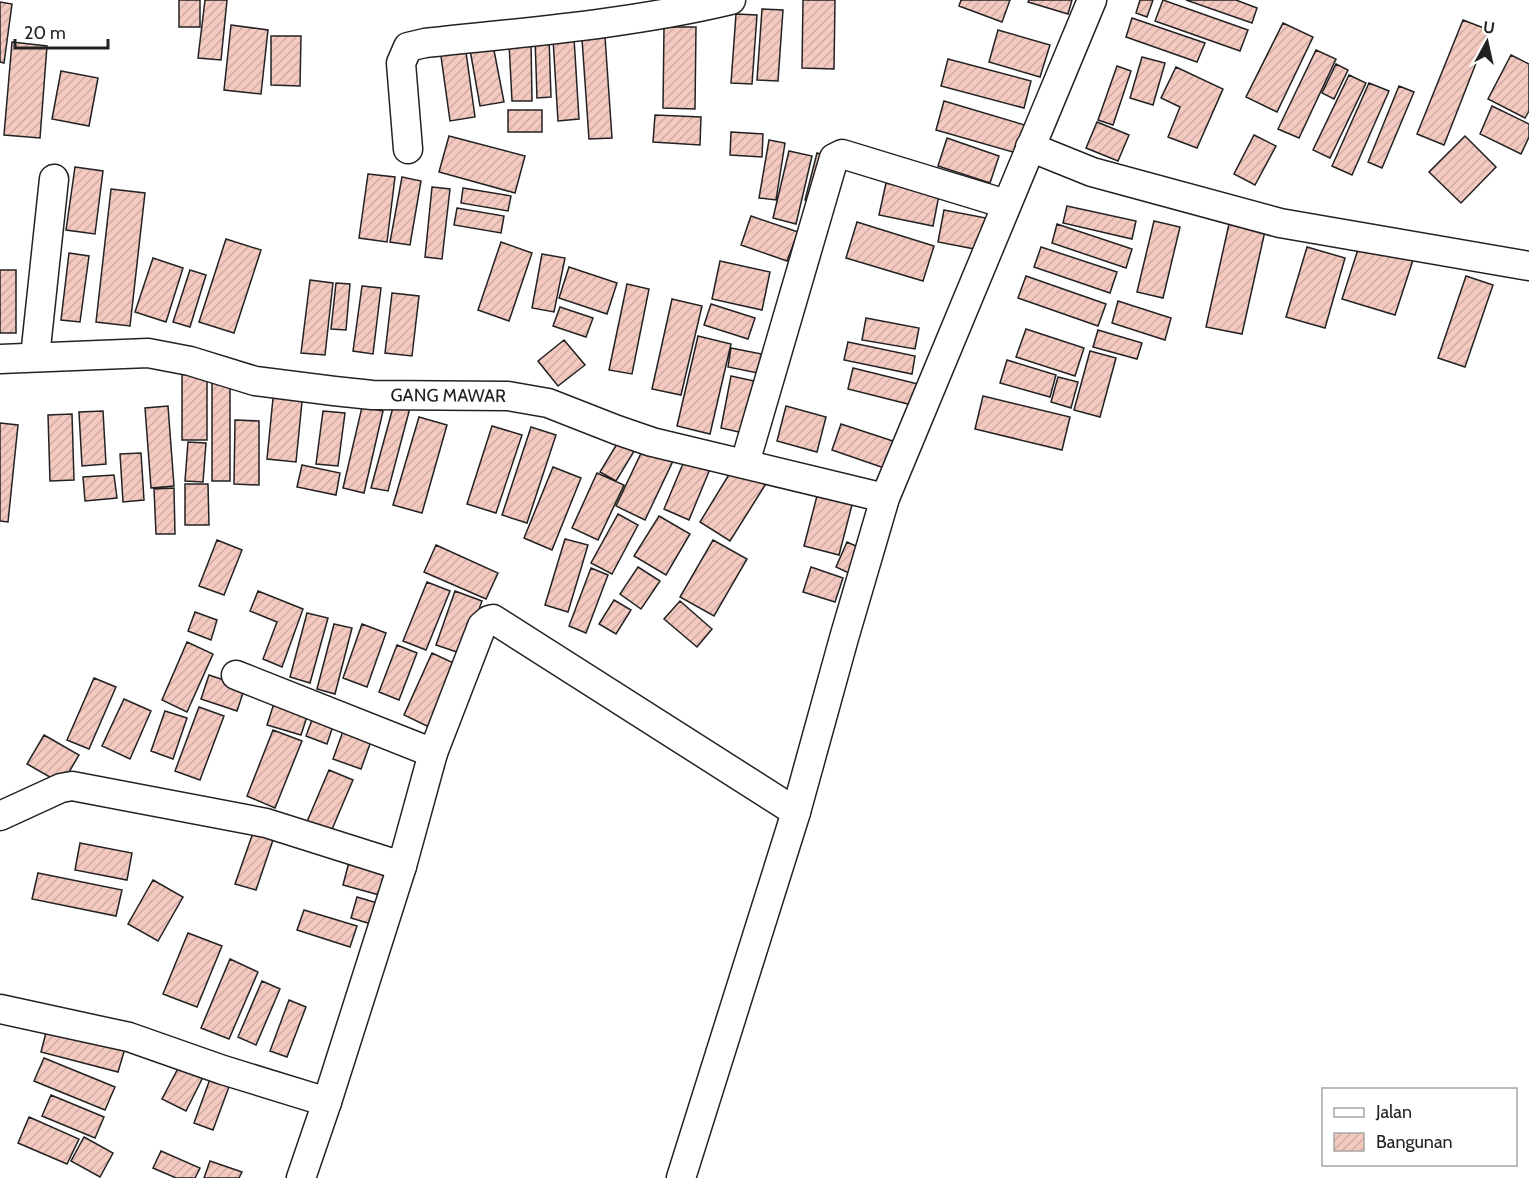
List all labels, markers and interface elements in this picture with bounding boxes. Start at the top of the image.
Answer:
scale bar [15,12,108,50]
north arrow [1457,12,1517,72]
text: U [1482,17,1496,38]
text: 20 m [24,22,66,44]
street label: GANG MAWAR [390,384,506,407]
legend [1322,1088,1517,1166]
text: Jalan [1375,1101,1412,1123]
text: Bangunan [1376,1131,1453,1153]

